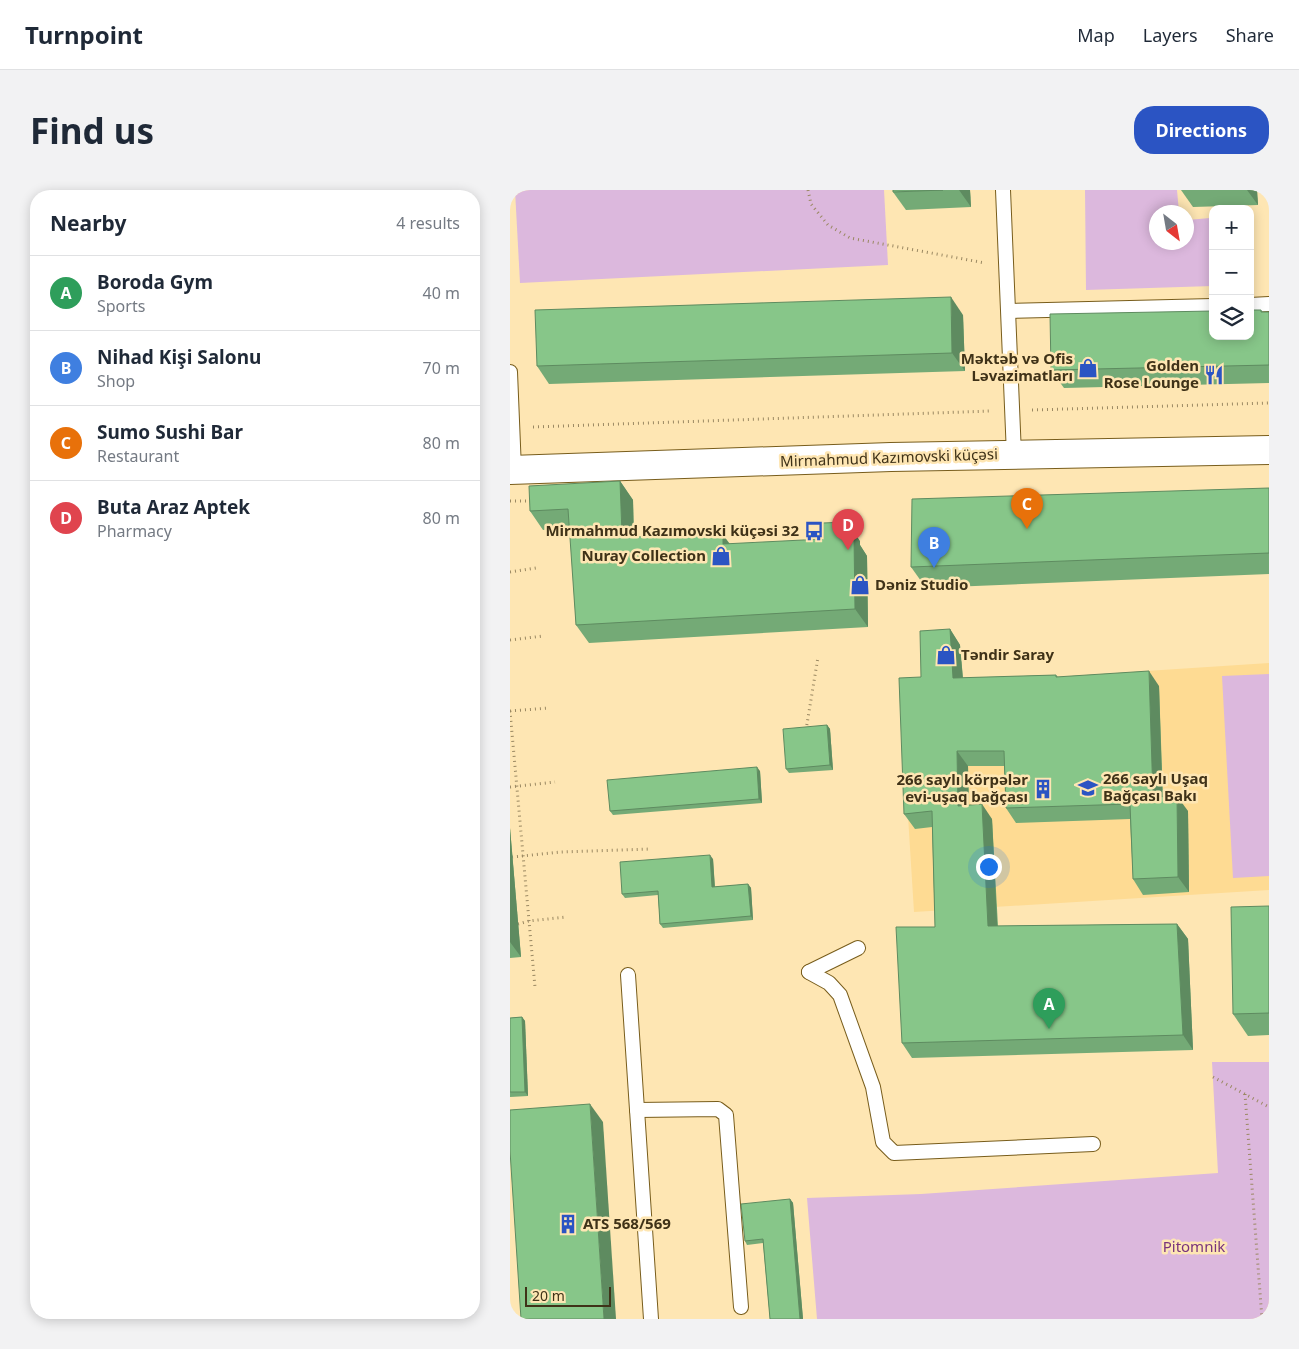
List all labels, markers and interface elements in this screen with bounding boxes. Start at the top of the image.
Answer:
text: Turnpoint [25,18,143,51]
text: Map [1077,23,1115,47]
text: Layers [1143,23,1198,47]
text: Share [1226,23,1274,47]
button: Directions [1134,106,1269,154]
text: Find us [30,107,154,154]
north arrow [1149,205,1194,250]
map controls [1209,205,1254,340]
button: + [1209,205,1254,250]
text: Nearby [50,209,126,237]
text: 4 results [396,212,460,234]
button: − [1209,250,1254,295]
text: Boroda Gym [97,269,213,295]
text: A [60,282,72,304]
text: 40 m [423,282,460,304]
text: Sports [97,295,145,317]
button: layers [1209,295,1254,340]
text: Nihad Kişi Salonu [97,344,261,370]
place label: Məktəb və Ofis Ləvazimatları [961,348,1073,385]
place label: Golden Rose Lounge [1104,355,1199,392]
text: B [61,357,71,379]
text: 70 m [423,357,460,379]
shop icon: Məktəb və Ofis Ləvazimatları [1077,357,1099,379]
restaurant icon: Golden Rose Lounge [1203,364,1225,386]
text: Shop [97,370,135,392]
text: Sumo Sushi Bar [97,419,243,445]
text: C [61,432,71,454]
text: 80 m [423,432,460,454]
street label: Mirmahmud Kazımovski küçəsi [780,443,998,471]
text: Restaurant [97,445,179,467]
pin: C [1011,488,1043,529]
text: Buta Araz Aptek [97,494,250,520]
text: D [60,507,72,529]
text: 80 m [423,507,460,529]
pin: D [832,509,864,550]
text: Pharmacy [97,520,172,542]
place label: Mirmahmud Kazımovski küçəsi 32 [545,520,799,540]
bus stop icon: Mirmahmud Kazımovski küçəsi 32 [803,520,825,542]
pin: B [918,527,950,568]
place label: Nuray Collection [581,545,706,565]
shop icon: Nuray Collection [710,545,732,567]
shop icon: Dəniz Studio [849,574,871,596]
place label: Dəniz Studio [875,574,968,594]
shop icon: Təndir Saray [935,644,957,666]
place label: Təndir Saray [961,644,1055,664]
place label: 266 saylı Uşaq Bağçası Bakı [1103,768,1208,805]
place label: 266 saylı körpələr evi-uşaq bağçası [896,769,1028,806]
school or university icon: 266 saylı Uşaq Bağçası Bakı [1077,777,1099,799]
building icon: 266 saylı körpələr evi-uşaq bağçası [1032,778,1054,800]
your location [976,854,1002,880]
pin: A [1033,988,1065,1029]
building icon: ATS 568/569 [557,1213,579,1235]
place label: ATS 568/569 [583,1213,671,1233]
park label: Pitomnik [1163,1236,1225,1256]
scale bar [525,1284,611,1307]
text: 20 m [532,1286,565,1305]

